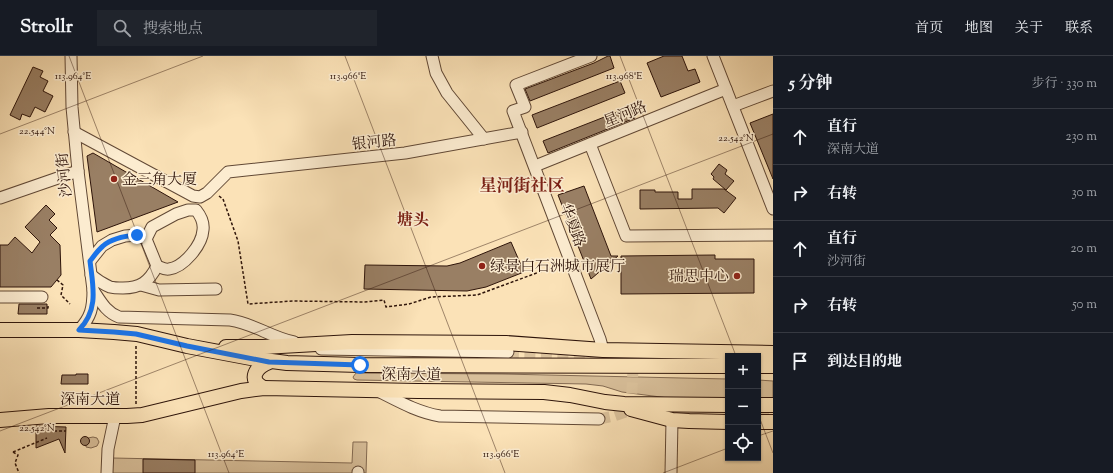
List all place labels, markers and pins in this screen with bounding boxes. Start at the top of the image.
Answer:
place label: 金三角大厦 [122,170,197,191]
marker: 金三角大厦 [109,174,119,184]
place label: 绿景白石洲城市展厅 [490,257,625,278]
marker: 绿景白石洲城市展厅 [477,261,487,271]
place label: 瑞思中心 [669,267,729,288]
marker: 瑞思中心 [732,271,742,281]

